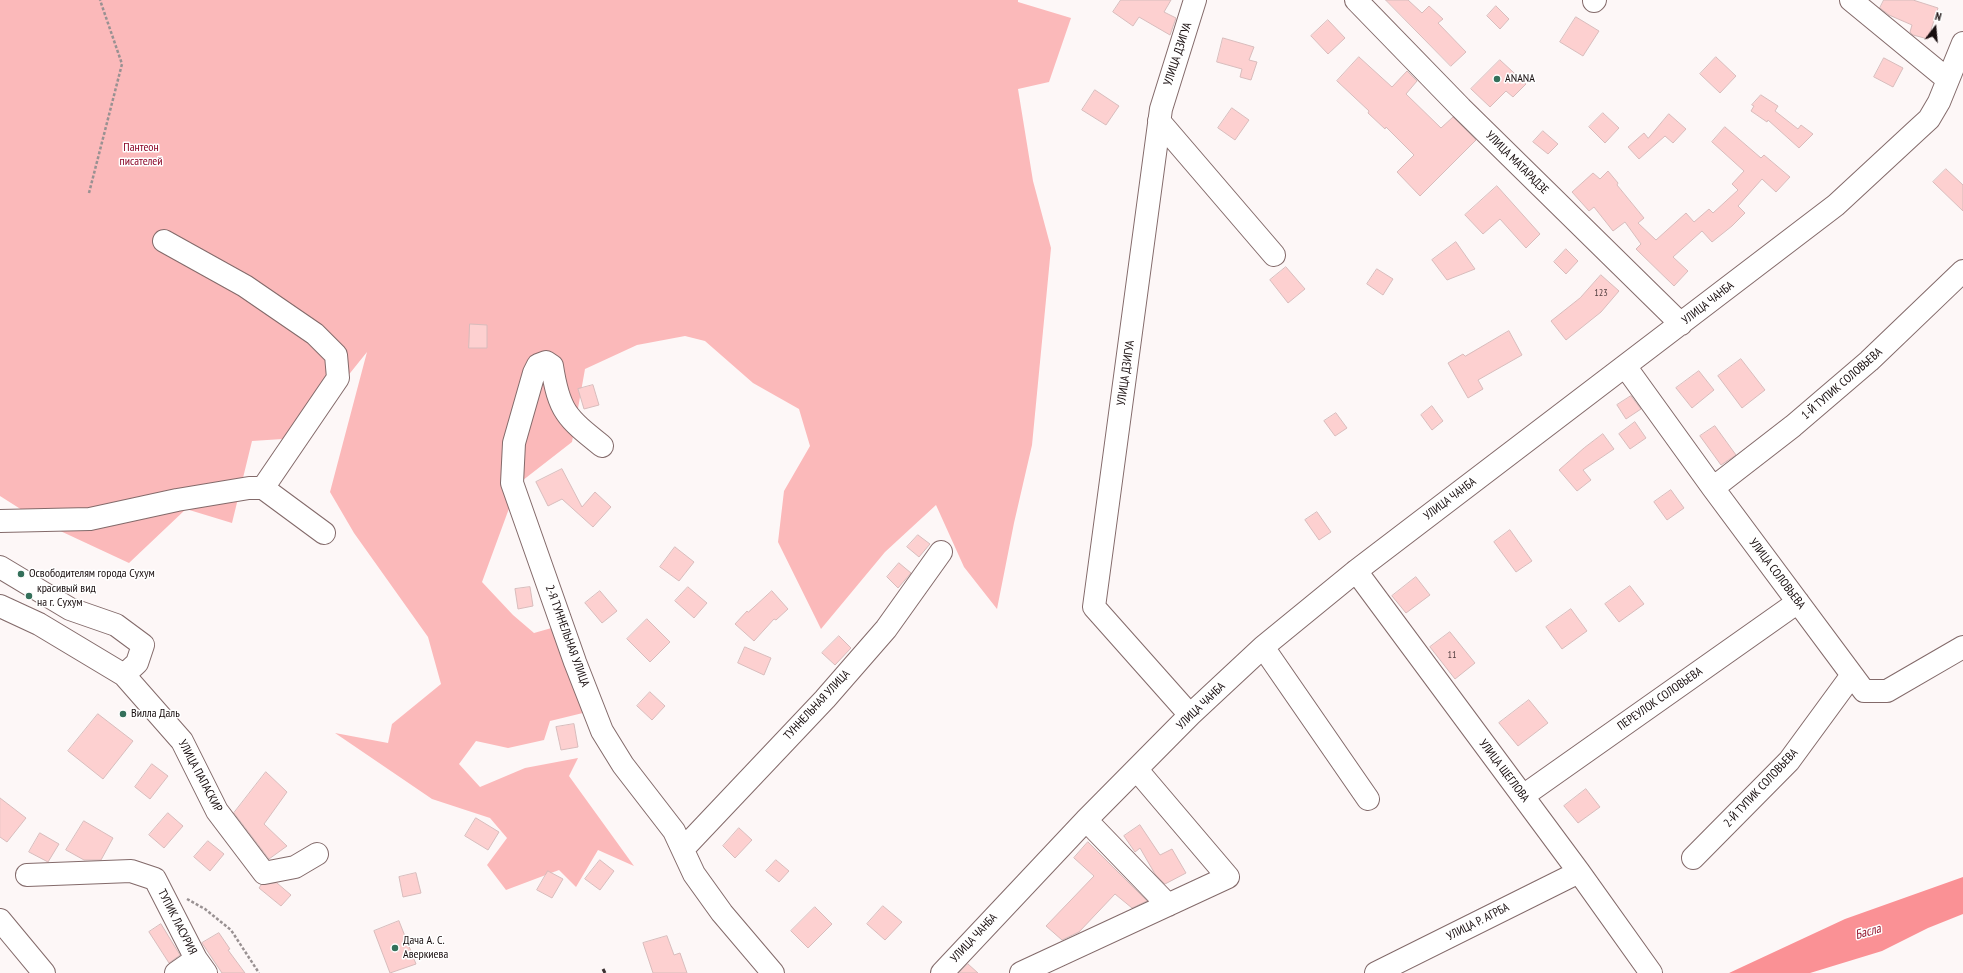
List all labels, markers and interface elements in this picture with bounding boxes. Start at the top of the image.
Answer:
north arrow [1915,8,1955,48]
text: N [1934,9,1943,24]
street label: УЛИЦА ДЗИГУА [1161,21,1195,87]
place label: ANANA [1505,72,1535,86]
marker: ANANA [1492,74,1502,84]
street label: УЛИЦА МАТАРАДЗЕ [1483,129,1551,197]
park label: Пантеон писателей [119,141,163,169]
street label: УЛИЦА ЧАНБА [1679,278,1737,328]
house number: 123 [1594,287,1608,299]
street label: УЛИЦА ДЗИГУА [1114,339,1138,407]
street label: 1-Й ТУПИК СОЛОВЬЕВА [1799,345,1885,423]
street label: УЛИЦА ЧАНБА [1421,475,1479,523]
street label: УЛИЦА СОЛОВЬЕВА [1746,536,1808,612]
place label: Освободителям города Сухум [29,567,155,581]
marker: Освободителям города Сухум [16,569,26,579]
place label: красивый вид на г. Сухум [37,582,96,610]
street label: 2-Я ТУННЕЛЬНАЯ УЛИЦА [542,583,592,689]
marker: красивый вид на г. Сухум [24,591,34,601]
house number: 11 [1448,649,1456,661]
street label: ПЕРЕУЛОК СОЛОВЬЕВА [1615,664,1705,734]
street label: ТУННЕЛЬНАЯ УЛИЦА [781,667,853,743]
street label: УЛИЦА ЧАНБА [1174,679,1228,733]
place label: Вилла Даль [131,707,180,721]
marker: Вилла Даль [118,709,128,719]
street label: УЛИЦА ПАПАСКИР [175,737,225,815]
street label: УЛИЦА ЩЕГЛОВА [1476,737,1532,805]
street label: 2-Й ТУПИК СОЛОВЬЕВА [1721,746,1801,830]
street label: ТУПИК ЛАСУРИЯ [154,887,200,957]
street label: УЛИЦА Р. АГРБА [1444,900,1512,944]
street label: УЛИЦА ЧАНБА [948,911,1000,965]
water label: Басла [1853,921,1883,943]
place label: Дача А. С. Аверкиева [403,934,448,962]
marker: Дача А. С. Аверкиева [390,943,400,953]

